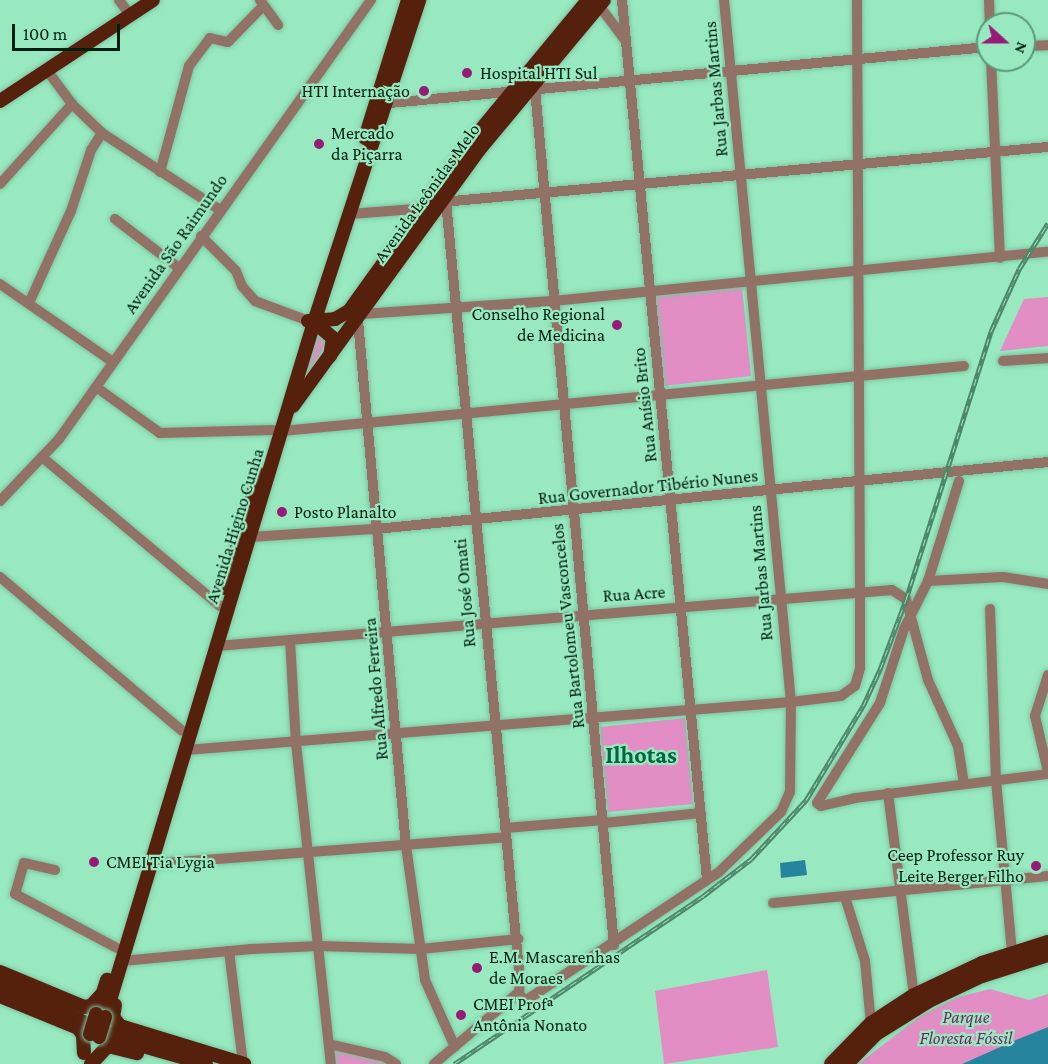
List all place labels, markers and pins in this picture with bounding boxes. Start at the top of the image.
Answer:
place label: Hospital HTI Sul [480,62,597,84]
marker: Hospital HTI Sul [458,64,476,82]
place label: HTI Internação [302,80,410,102]
marker: HTI Internação [415,82,433,100]
place label: Mercado da Piçarra [331,123,403,166]
marker: Mercado da Piçarra [312,137,326,151]
place label: Conselho Regional de Medicina [471,304,605,346]
marker: Conselho Regional de Medicina [610,318,624,332]
place label: Posto Planalto [294,501,396,523]
marker: Posto Planalto [275,505,289,519]
place label: Ceep Professor Ruy Leite Berger Filho [887,845,1024,888]
place label: CMEI Tia Lygia [106,851,215,873]
marker: CMEI Tia Lygia [87,855,101,869]
marker: Ceep Professor Ruy Leite Berger Filho [1029,859,1043,873]
place label: E.M. Mascarenhas de Moraes [489,947,620,990]
marker: E.M. Mascarenhas de Moraes [470,961,484,975]
place label: CMEI Profª Antônia Nonato [473,994,587,1036]
marker: CMEI Profª Antônia Nonato [454,1008,468,1022]

